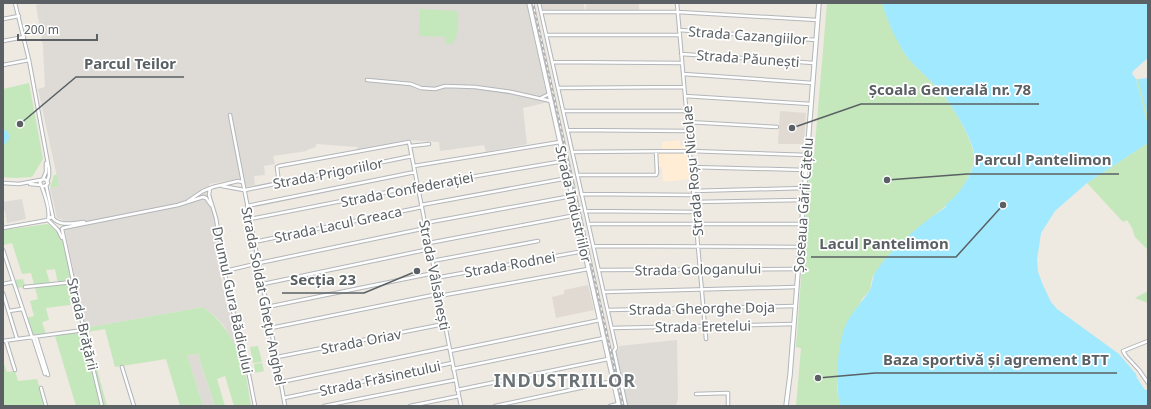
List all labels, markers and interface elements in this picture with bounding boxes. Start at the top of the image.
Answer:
scale bar [18,16,97,42]
text: 200 m [24,21,59,38]
street label: Strada Cazangiilor [688,21,809,49]
street label: Strada Păunești [696,45,800,71]
callout: Parcul Teilor [76,50,184,77]
text: Parcul Teilor [84,53,176,73]
callout: Școala Generală nr. 78 [861,77,1039,104]
text: Școala Generală nr. 78 [869,79,1032,99]
street label: Strada Roșu Nicolae [677,105,707,237]
street label: Șoseaua Gării Cățelu [789,137,817,273]
street label: Strada Industriilor [551,144,597,265]
callout: Parcul Pantelimon [967,147,1119,174]
text: Parcul Pantelimon [975,149,1111,169]
street label: Strada Prigoriilor [271,153,385,193]
street label: Strada Confederației [339,167,475,211]
street label: Strada Lacul Greaca [272,201,404,247]
street label: Strada Soldat Ghețu Anghel [237,205,291,387]
street label: Strada Vâlsănești [415,218,455,332]
street label: Drumul Gura Bădicului [208,225,258,375]
callout: Lacul Pantelimon [811,230,956,257]
text: Lacul Pantelimon [819,233,949,253]
street label: Strada Rodnei [463,247,557,281]
street label: Strada Gologanului [635,258,761,280]
callout: Secția 23 [282,266,364,293]
text: Secția 23 [290,269,356,289]
street label: Strada Brățării [63,276,103,372]
street label: Strada Gheorghe Doja [629,297,775,319]
street label: Strada Eretelui [655,316,751,336]
street label: Strada Oriav [319,324,404,358]
callout: Baza sportivă și agrement BTT [875,346,1117,373]
text: Baza sportivă și agrement BTT [883,349,1109,369]
street label: Strada Frăsinetului [318,356,442,400]
district label: INDUSTRIILOR [494,368,636,392]

